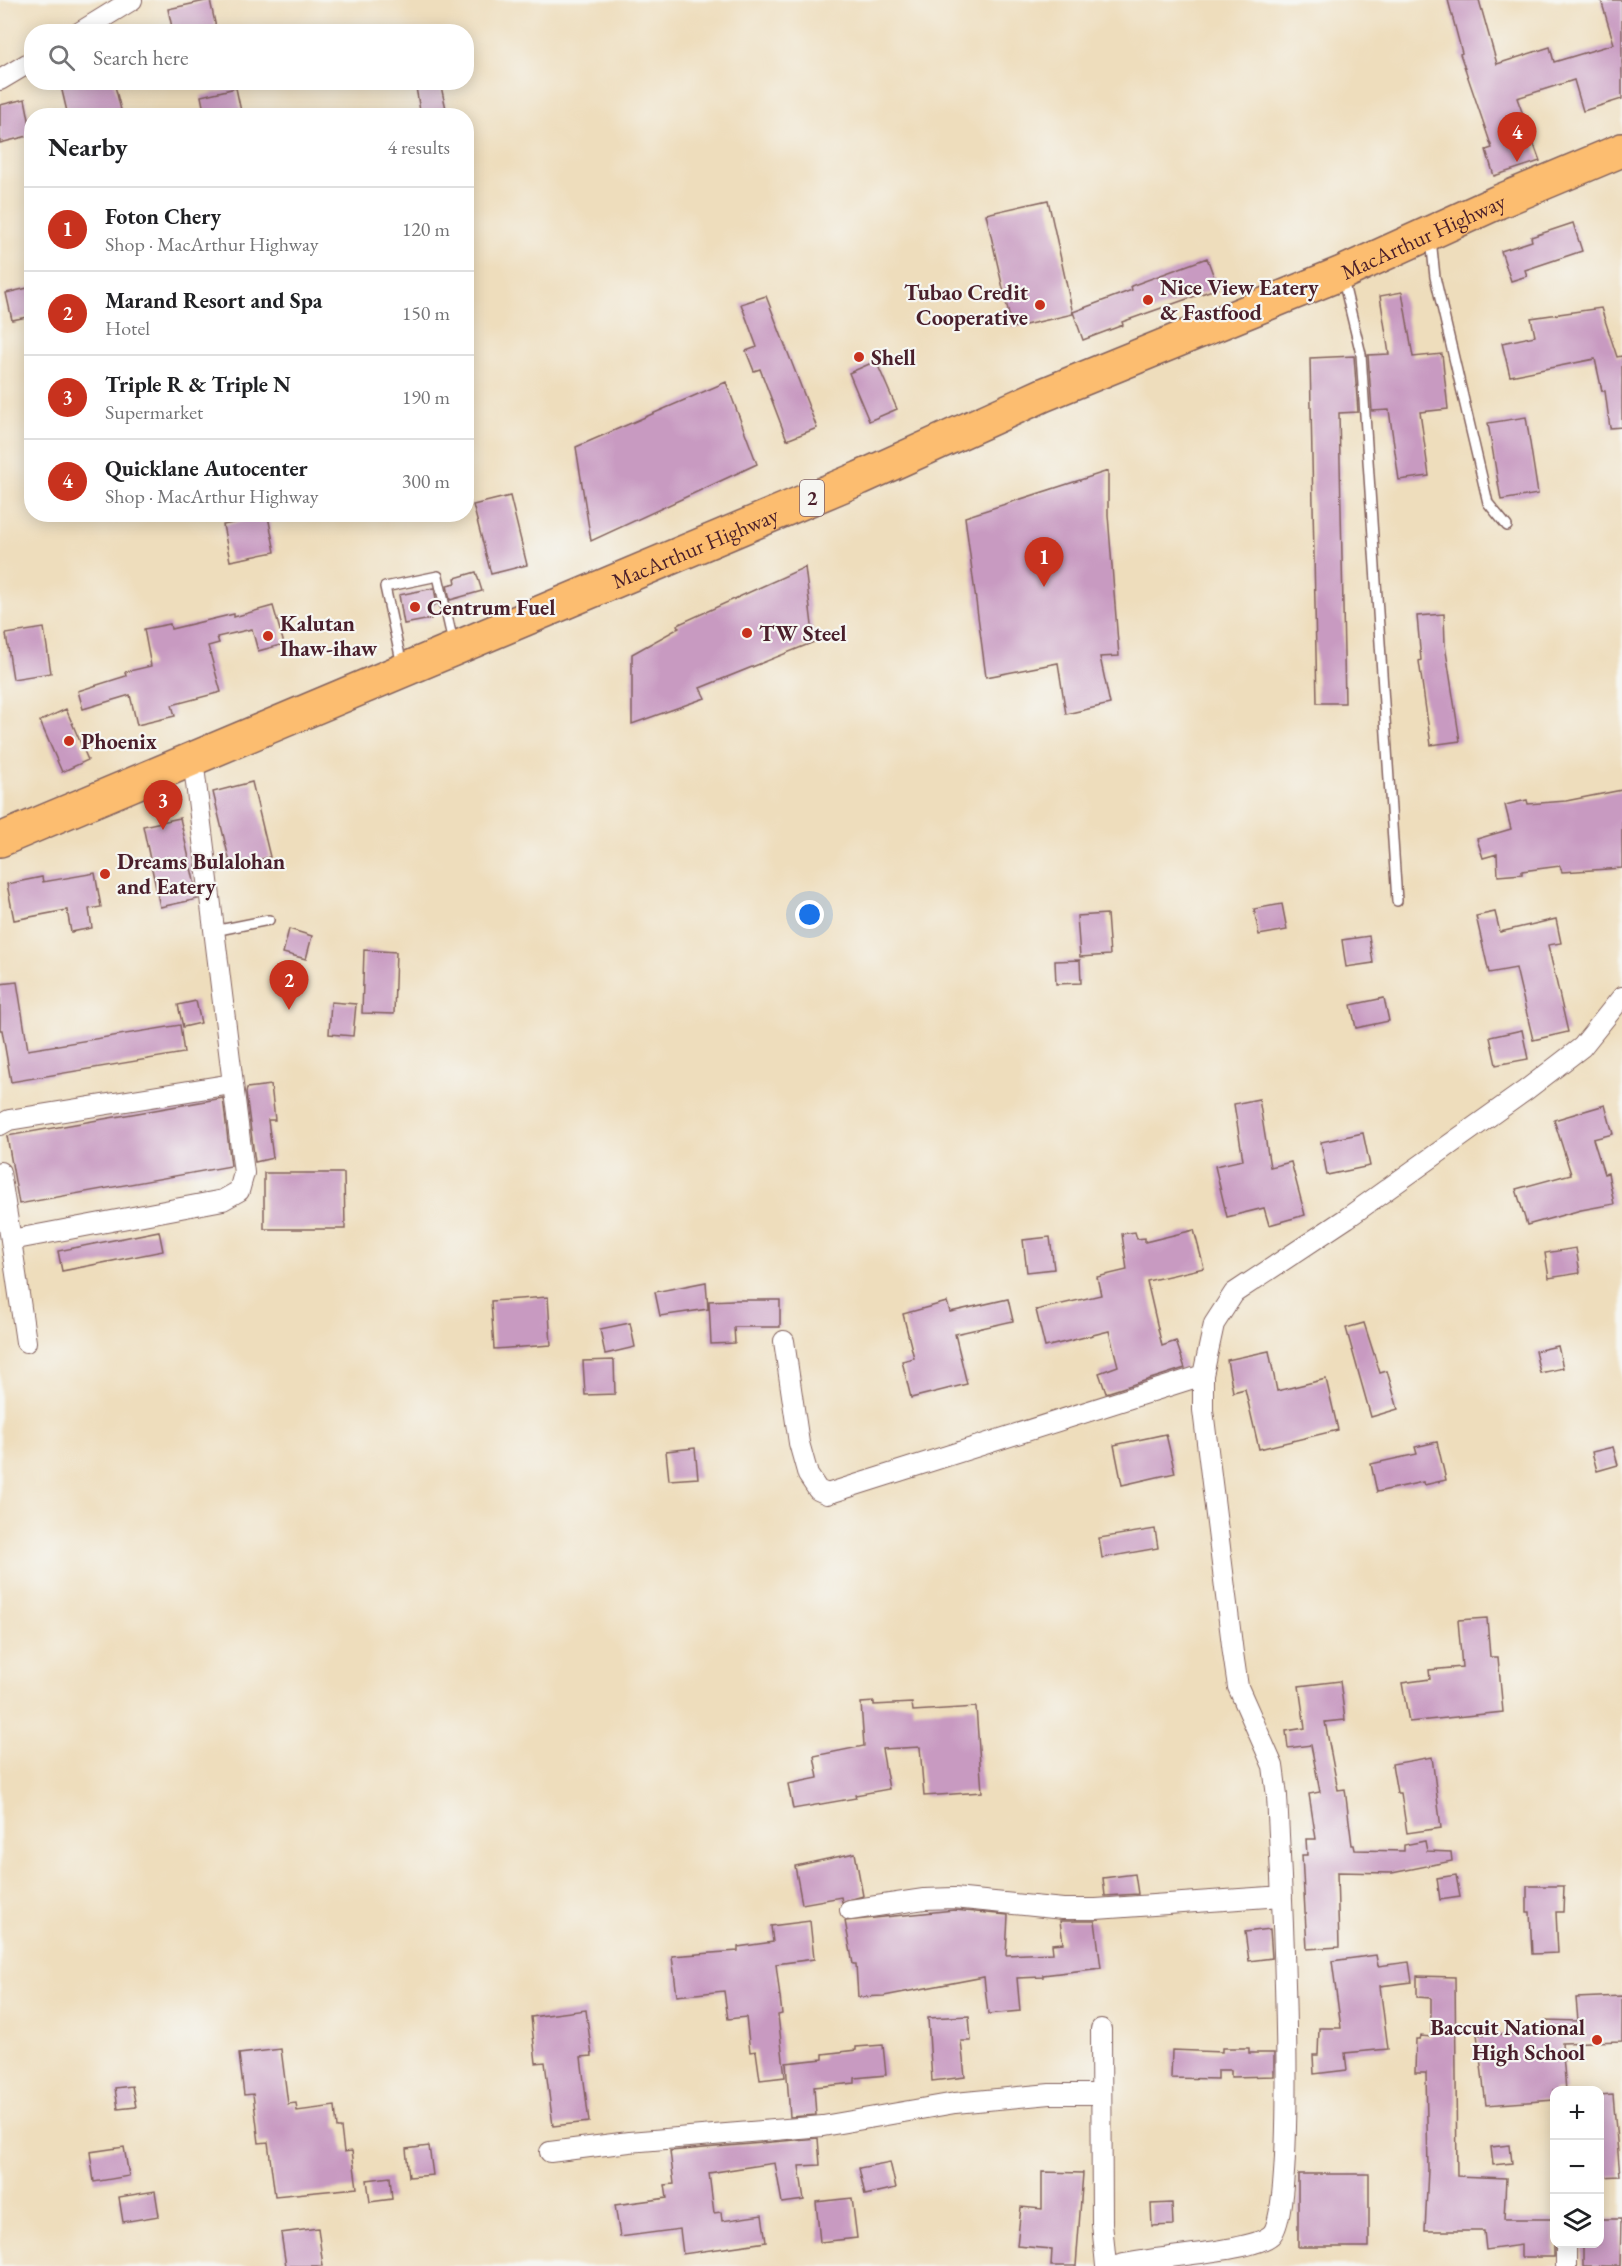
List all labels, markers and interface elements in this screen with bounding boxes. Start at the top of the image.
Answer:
search box [24,24,474,90]
icon: search [45,41,78,74]
text: Search here [93,43,188,72]
pin: 4 [1498,112,1537,162]
text: Nearby [48,130,128,164]
text: 4 results [387,134,450,160]
street label: MacArthur Highway [1336,186,1510,287]
text: Foton Chery [105,202,221,231]
text: 1 [62,216,73,242]
text: 120 m [402,216,450,242]
text: Shop · MacArthur Highway [105,231,318,257]
place label: Nice View Eatery & Fastfood [1160,273,1319,327]
place label: Tubao Credit Cooperative [904,278,1029,332]
text: Marand Resort and Spa [105,286,322,315]
marker: Nice View Eatery & Fastfood [1141,293,1155,307]
marker: Tubao Credit Cooperative [1033,298,1047,312]
text: 2 [62,300,73,326]
text: 150 m [402,300,450,326]
text: Hotel [105,315,150,341]
place label: Shell [871,343,916,372]
marker: Shell [852,350,866,364]
text: Triple R & Triple N [105,370,291,399]
text: 3 [62,384,73,410]
text: 190 m [402,384,450,410]
text: Supermarket [105,399,203,425]
text: Quicklane Autocenter [105,454,308,483]
text: 4 [62,468,73,494]
text: 300 m [402,468,450,494]
road number: 2 [800,480,824,516]
text: Shop · MacArthur Highway [105,483,318,509]
street label: MacArthur Highway [608,500,783,596]
pin: 1 [1024,538,1064,587]
place label: Centrum Fuel [427,593,556,622]
marker: Centrum Fuel [408,600,422,614]
place label: Kalutan Ihaw-ihaw [280,609,378,663]
place label: TW Steel [759,619,847,648]
marker: TW Steel [740,626,754,640]
marker: Kalutan Ihaw-ihaw [261,629,275,643]
place label: Phoenix [81,727,157,756]
marker: Phoenix [62,734,76,748]
pin: 3 [144,780,182,830]
place label: Dreams Bulalohan and Eatery [117,847,286,901]
marker: Dreams Bulalohan and Eatery [98,867,112,881]
your location [795,900,824,929]
pin: 2 [270,960,308,1010]
place label: Baccuit National High School [1430,2013,1585,2067]
marker: Baccuit National High School [1590,2033,1604,2047]
map controls [1550,2086,1604,2248]
button: + [1550,2086,1604,2140]
button: − [1550,2140,1604,2194]
button: layers [1550,2194,1604,2248]

